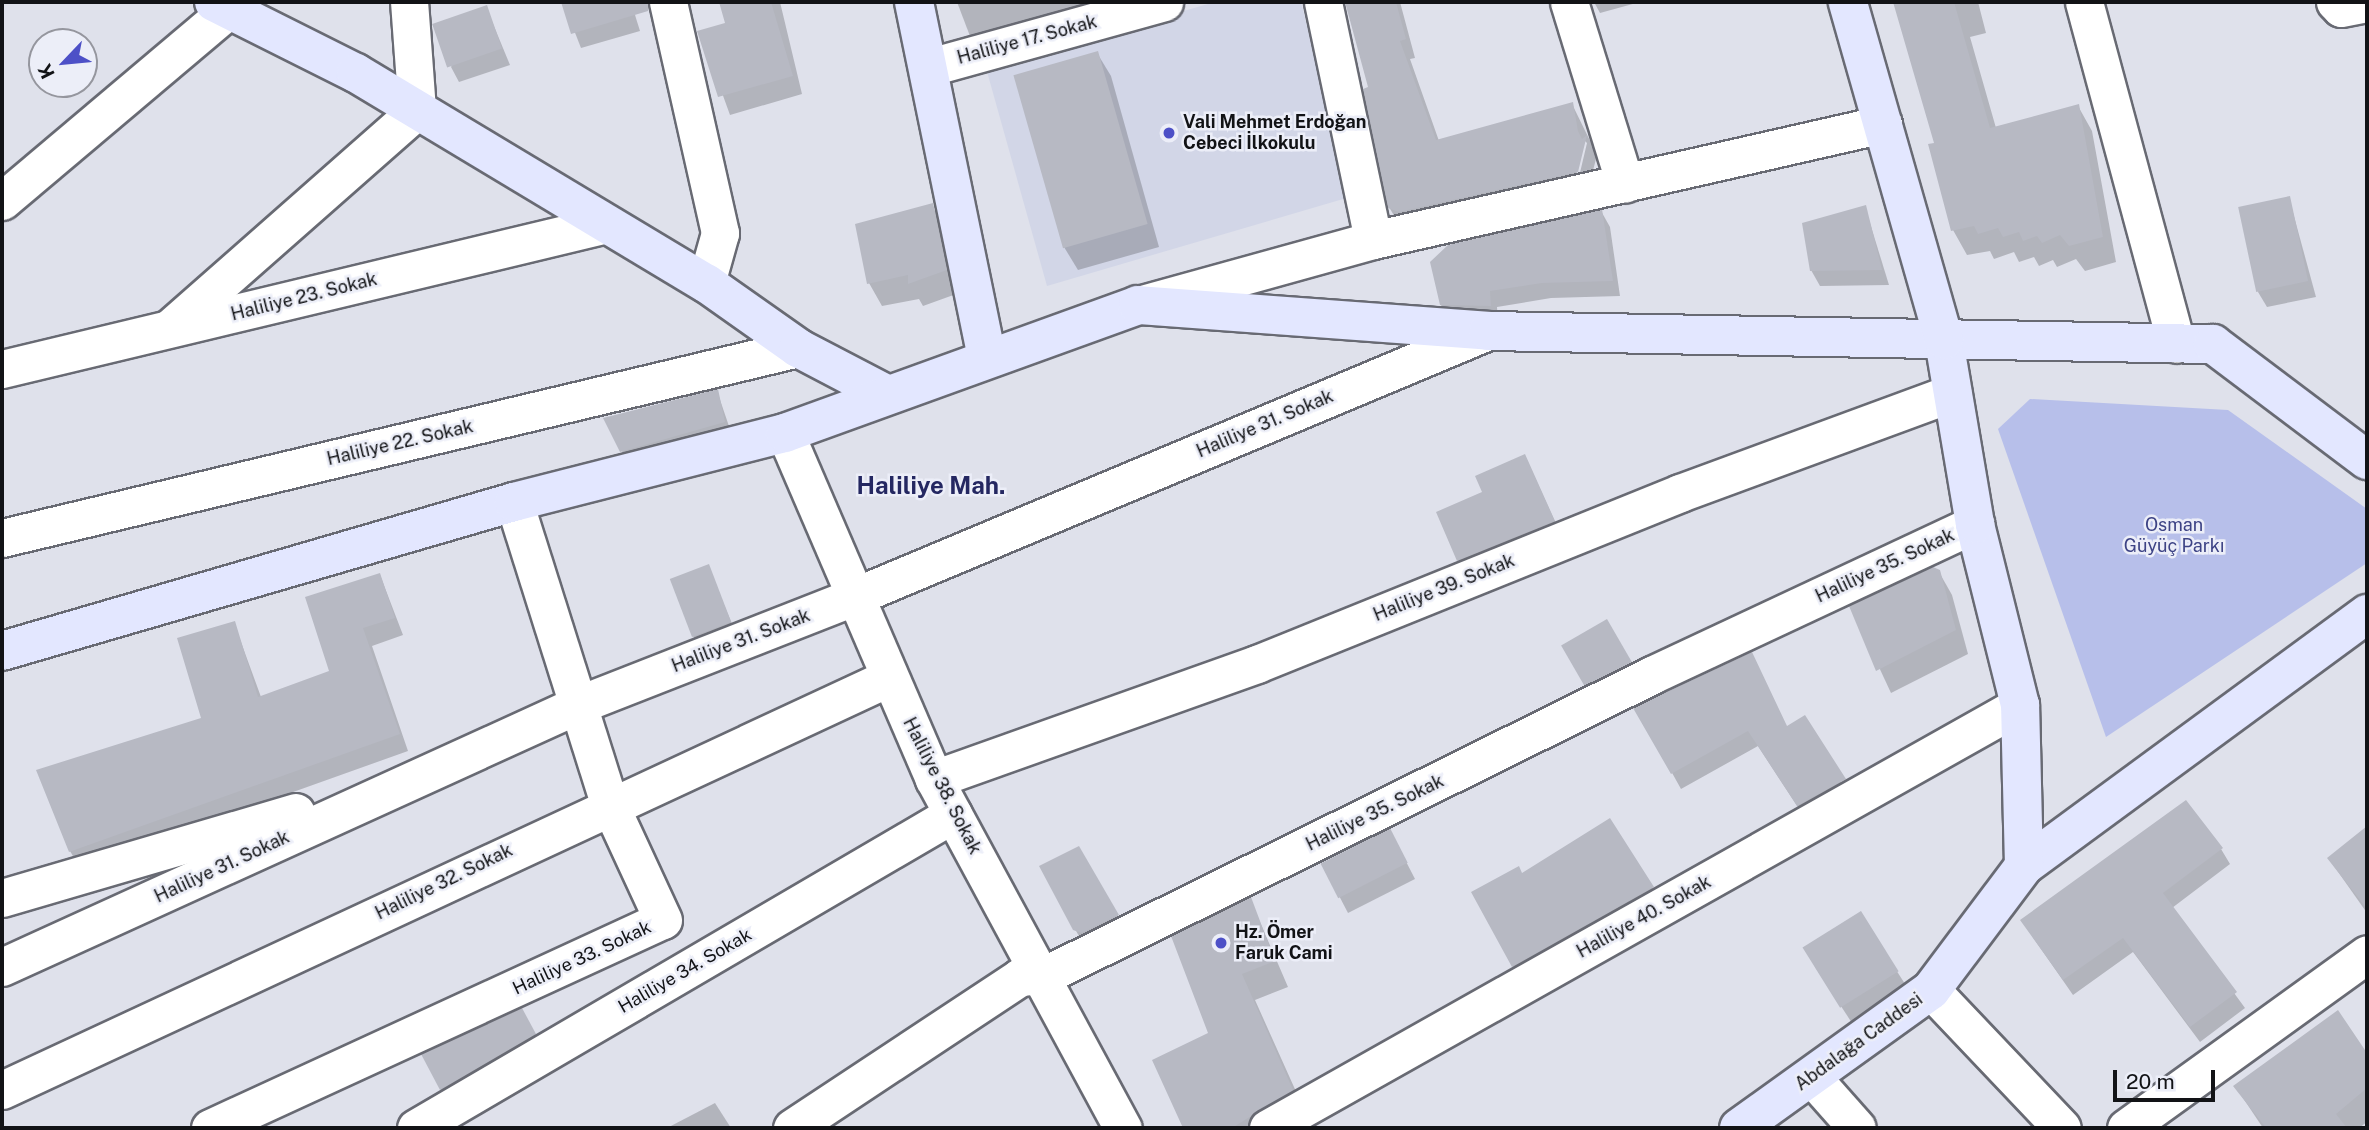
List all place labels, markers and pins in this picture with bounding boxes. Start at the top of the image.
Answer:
place label: Vali Mehmet Erdoğan Cebeci İlkokulu [1183,112,1366,154]
marker: Vali Mehmet Erdoğan Cebeci İlkokulu [1161,125,1177,141]
place label: Hz. Ömer Faruk Cami [1235,922,1333,964]
marker: Hz. Ömer Faruk Cami [1213,935,1229,951]

